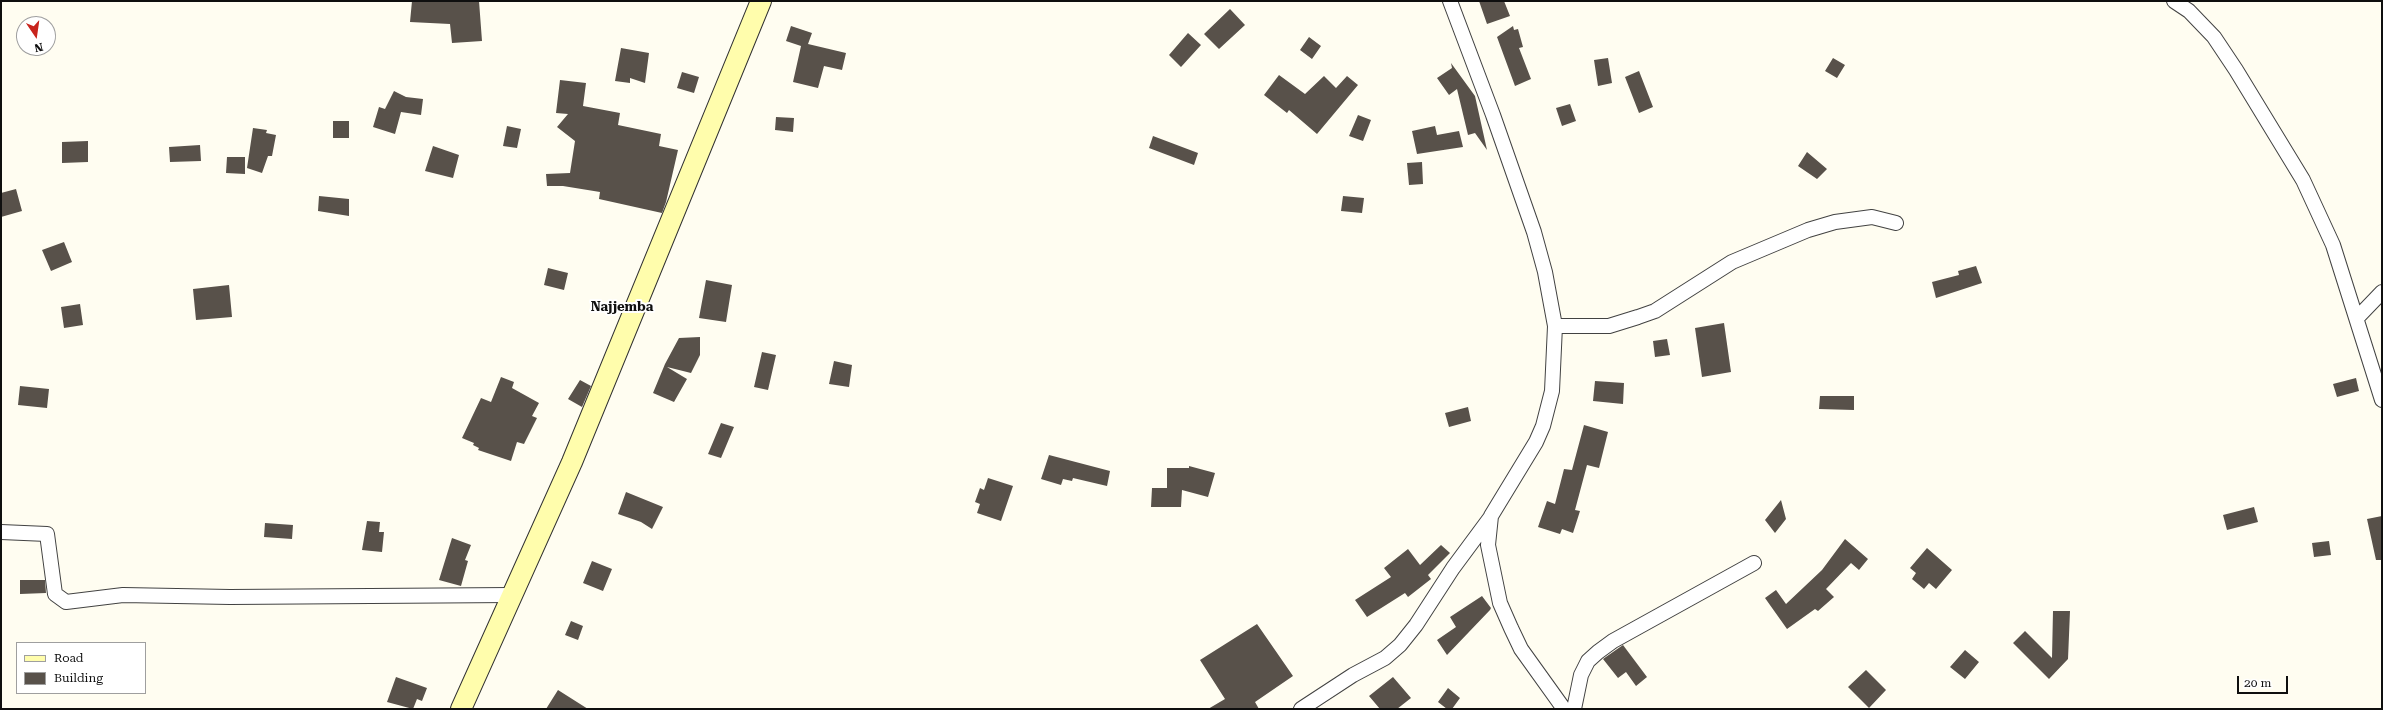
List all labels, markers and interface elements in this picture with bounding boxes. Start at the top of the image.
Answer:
north arrow [16,16,56,56]
text: N [33,40,44,54]
district label: Najjemba [591,299,653,315]
legend [16,642,146,694]
text: Road [54,651,83,665]
scale bar [2239,668,2290,694]
text: Building [54,671,103,685]
text: 20 m [2244,676,2271,690]

